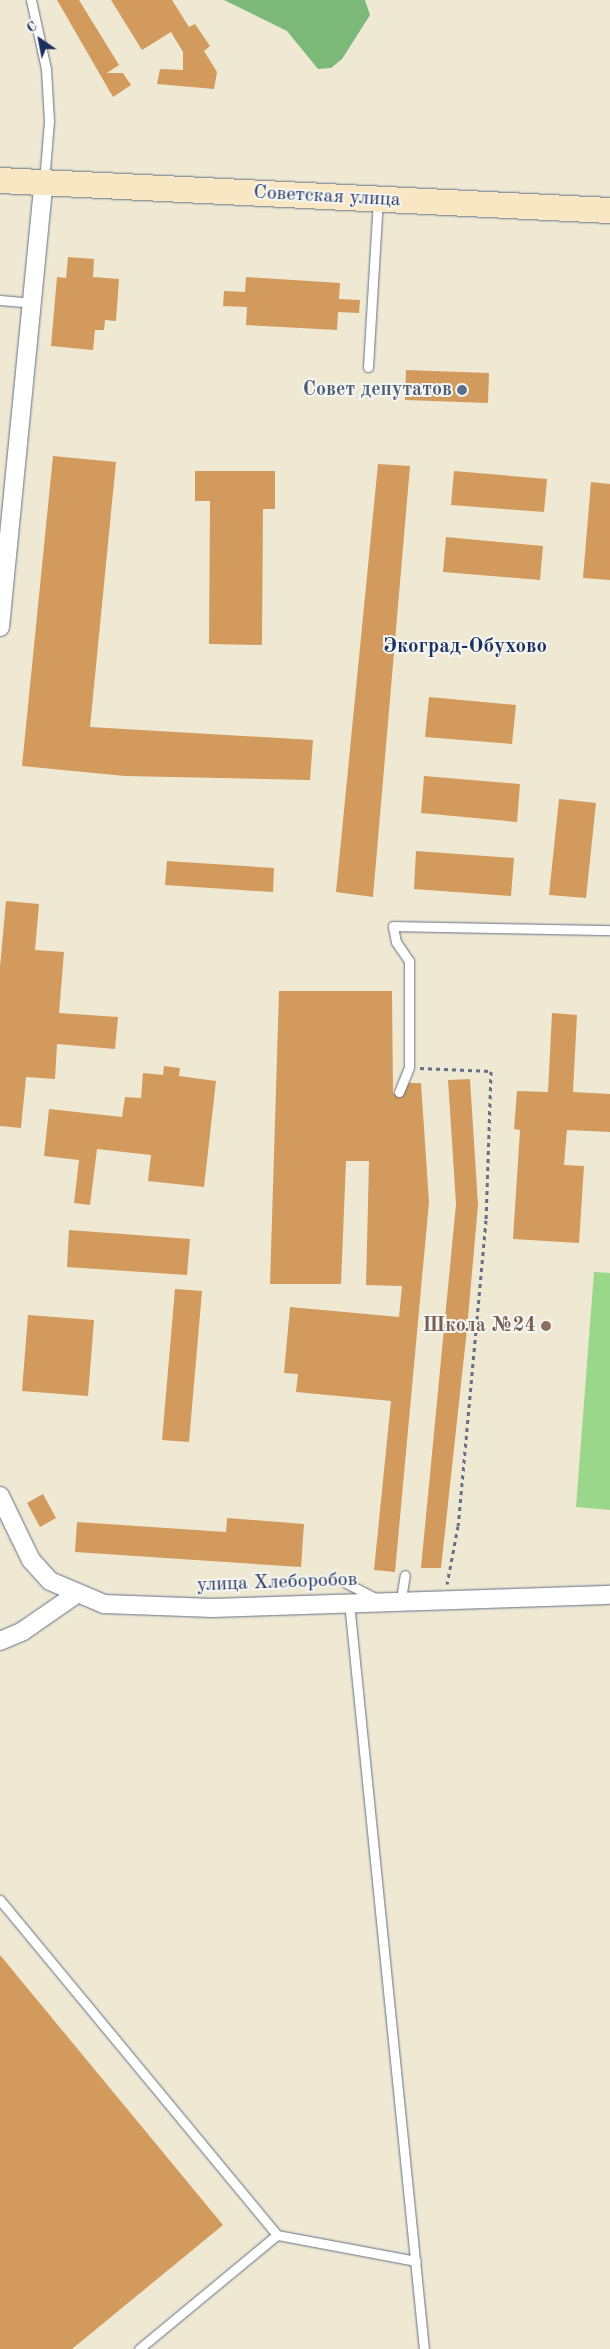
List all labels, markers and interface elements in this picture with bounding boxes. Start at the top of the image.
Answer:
north arrow [15,15,65,65]
text: С [24,19,40,36]
street label: Советская улица [253,181,401,213]
place label: Совет депутатов [303,378,452,402]
marker: Совет депутатов [456,384,468,396]
district label: Экоград-Обухово [383,634,547,660]
place label: Школа №24 [423,1314,536,1338]
marker: Школа №24 [540,1320,552,1332]
street label: улица Хлеборобов [196,1568,358,1598]

